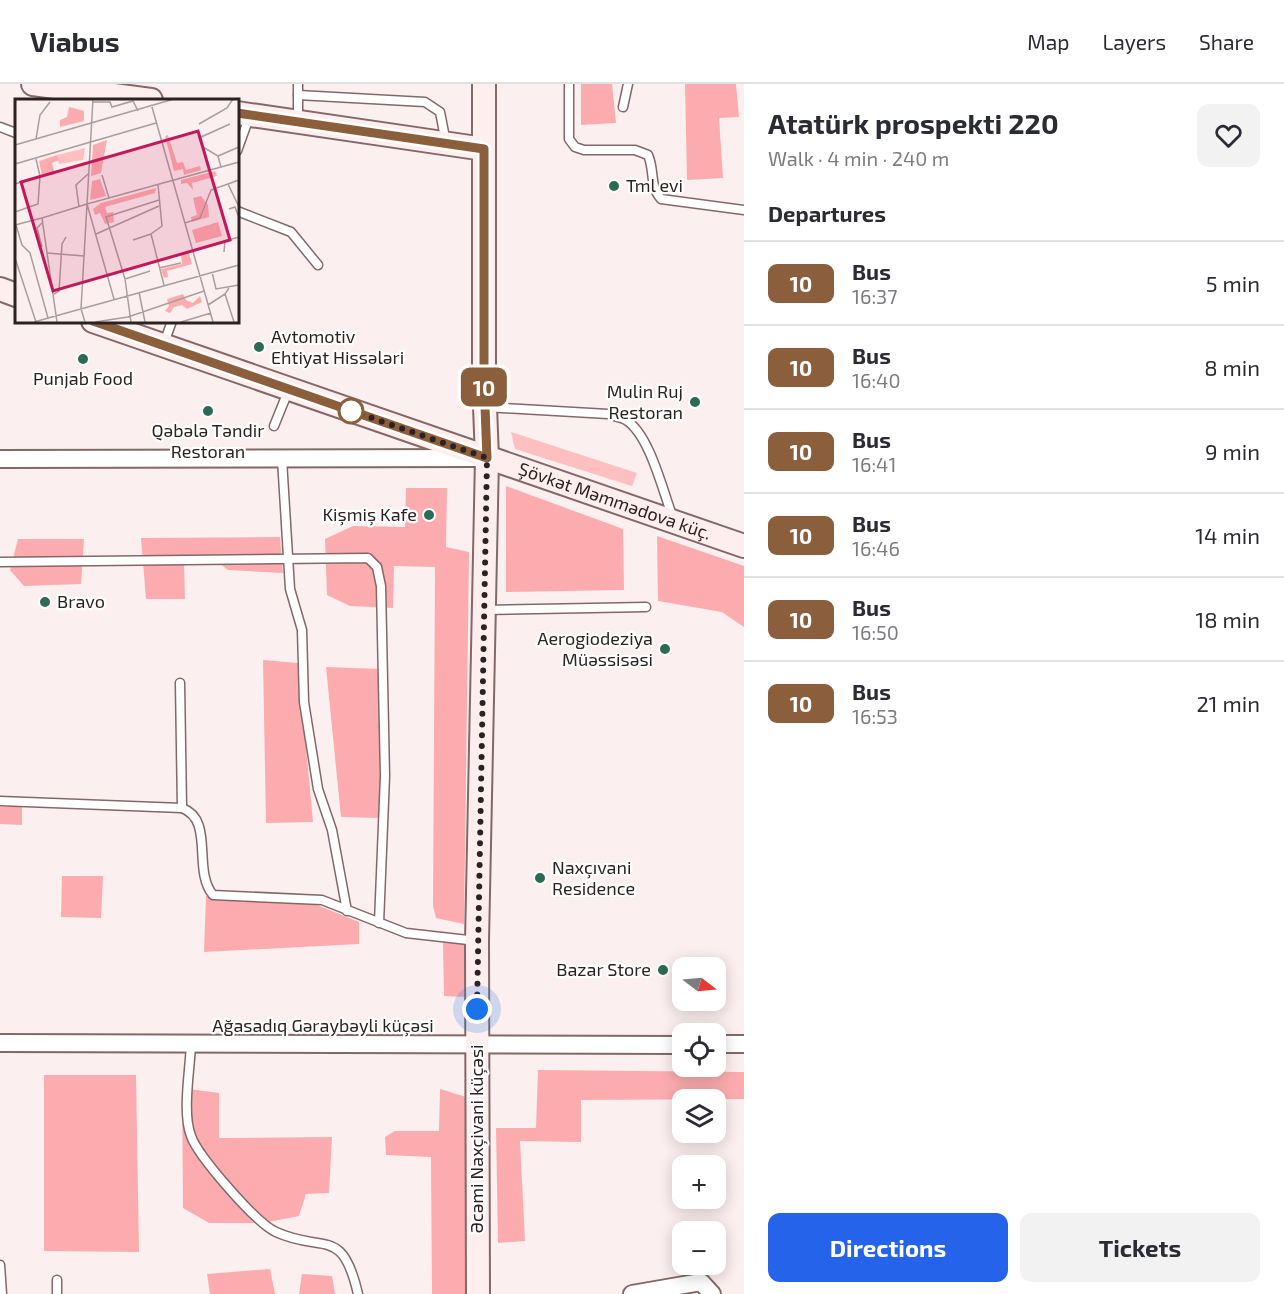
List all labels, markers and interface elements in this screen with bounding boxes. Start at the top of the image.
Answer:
text: Viabus [30,24,120,58]
text: Map [1027,29,1069,54]
text: Layers [1102,29,1166,54]
text: Share [1199,29,1254,54]
inset map [15,99,238,322]
button: heart [1197,104,1260,167]
text: Atatürk prospekti 220 [768,106,1059,140]
text: Walk · 4 min · 240 m [768,146,949,170]
place label: Tml evi [626,174,683,196]
marker: Tml evi [607,179,621,193]
text: Departures [768,200,886,226]
text: Bus [852,258,891,284]
text: 5 min [1206,270,1260,296]
text: 10 [790,271,812,296]
text: 16:37 [852,284,897,308]
place label: Avtomotiv Ehtiyat Hissələri [271,325,404,368]
marker: Avtomotiv Ehtiyat Hissələri [252,340,266,354]
text: Bus [852,342,891,368]
marker: Punjab Food [76,352,90,366]
text: 8 min [1204,354,1260,380]
text: 10 [790,355,812,380]
place label: Punjab Food [33,367,133,389]
line badge: 10 [457,368,511,406]
text: 16:40 [852,368,900,392]
text: 10 [473,375,495,400]
place label: Mulin Ruj Restoran [607,380,683,423]
marker: Mulin Ruj Restoran [688,395,702,409]
unlabelled marker [338,398,364,424]
marker: Qəbələ Təndir Restoran [201,404,215,418]
place label: Qəbələ Təndir Restoran [152,419,264,462]
text: Bus [852,426,891,452]
text: 9 min [1205,438,1260,464]
text: 10 [790,439,812,464]
text: 16:41 [852,452,896,476]
street label: Şövkət Məmmədova küç. [515,457,714,544]
place label: Kişmiş Kafe [322,503,417,526]
marker: Kişmiş Kafe [422,508,436,522]
text: Bus [852,510,891,536]
text: 14 min [1195,522,1260,548]
text: 10 [790,523,812,548]
text: 16:46 [852,536,900,560]
place label: Bravo [57,590,105,612]
text: Bus [852,594,891,620]
marker: Bravo [38,595,52,609]
text: 18 min [1195,606,1260,632]
text: 10 [790,607,812,632]
text: 16:50 [852,620,899,644]
place label: Aerogiodeziya Müəssisəsi [537,627,653,670]
marker: Aerogiodeziya Müəssisəsi [658,642,672,656]
text: Bus [852,678,891,704]
text: 21 min [1196,690,1260,716]
text: 10 [790,691,812,716]
text: 16:53 [852,704,898,728]
place label: Naxçıvani Residence [552,856,635,899]
marker: Naxçıvani Residence [533,871,547,885]
north arrow [672,957,726,1011]
map controls [672,957,726,1275]
place label: Bazar Store [556,958,651,980]
marker: Bazar Store [656,963,670,977]
your location [462,994,492,1024]
street label: Ağasadıq Gəraybəyli küçəsi [212,1014,434,1037]
button: locate [672,1023,726,1077]
street label: Əcəmi Naxçivani küçəsi [465,1044,488,1234]
button: layers [672,1089,726,1143]
button: + [672,1155,726,1209]
button: Directions [768,1213,1008,1282]
button: Tickets [1020,1213,1260,1282]
button: − [672,1221,726,1275]

